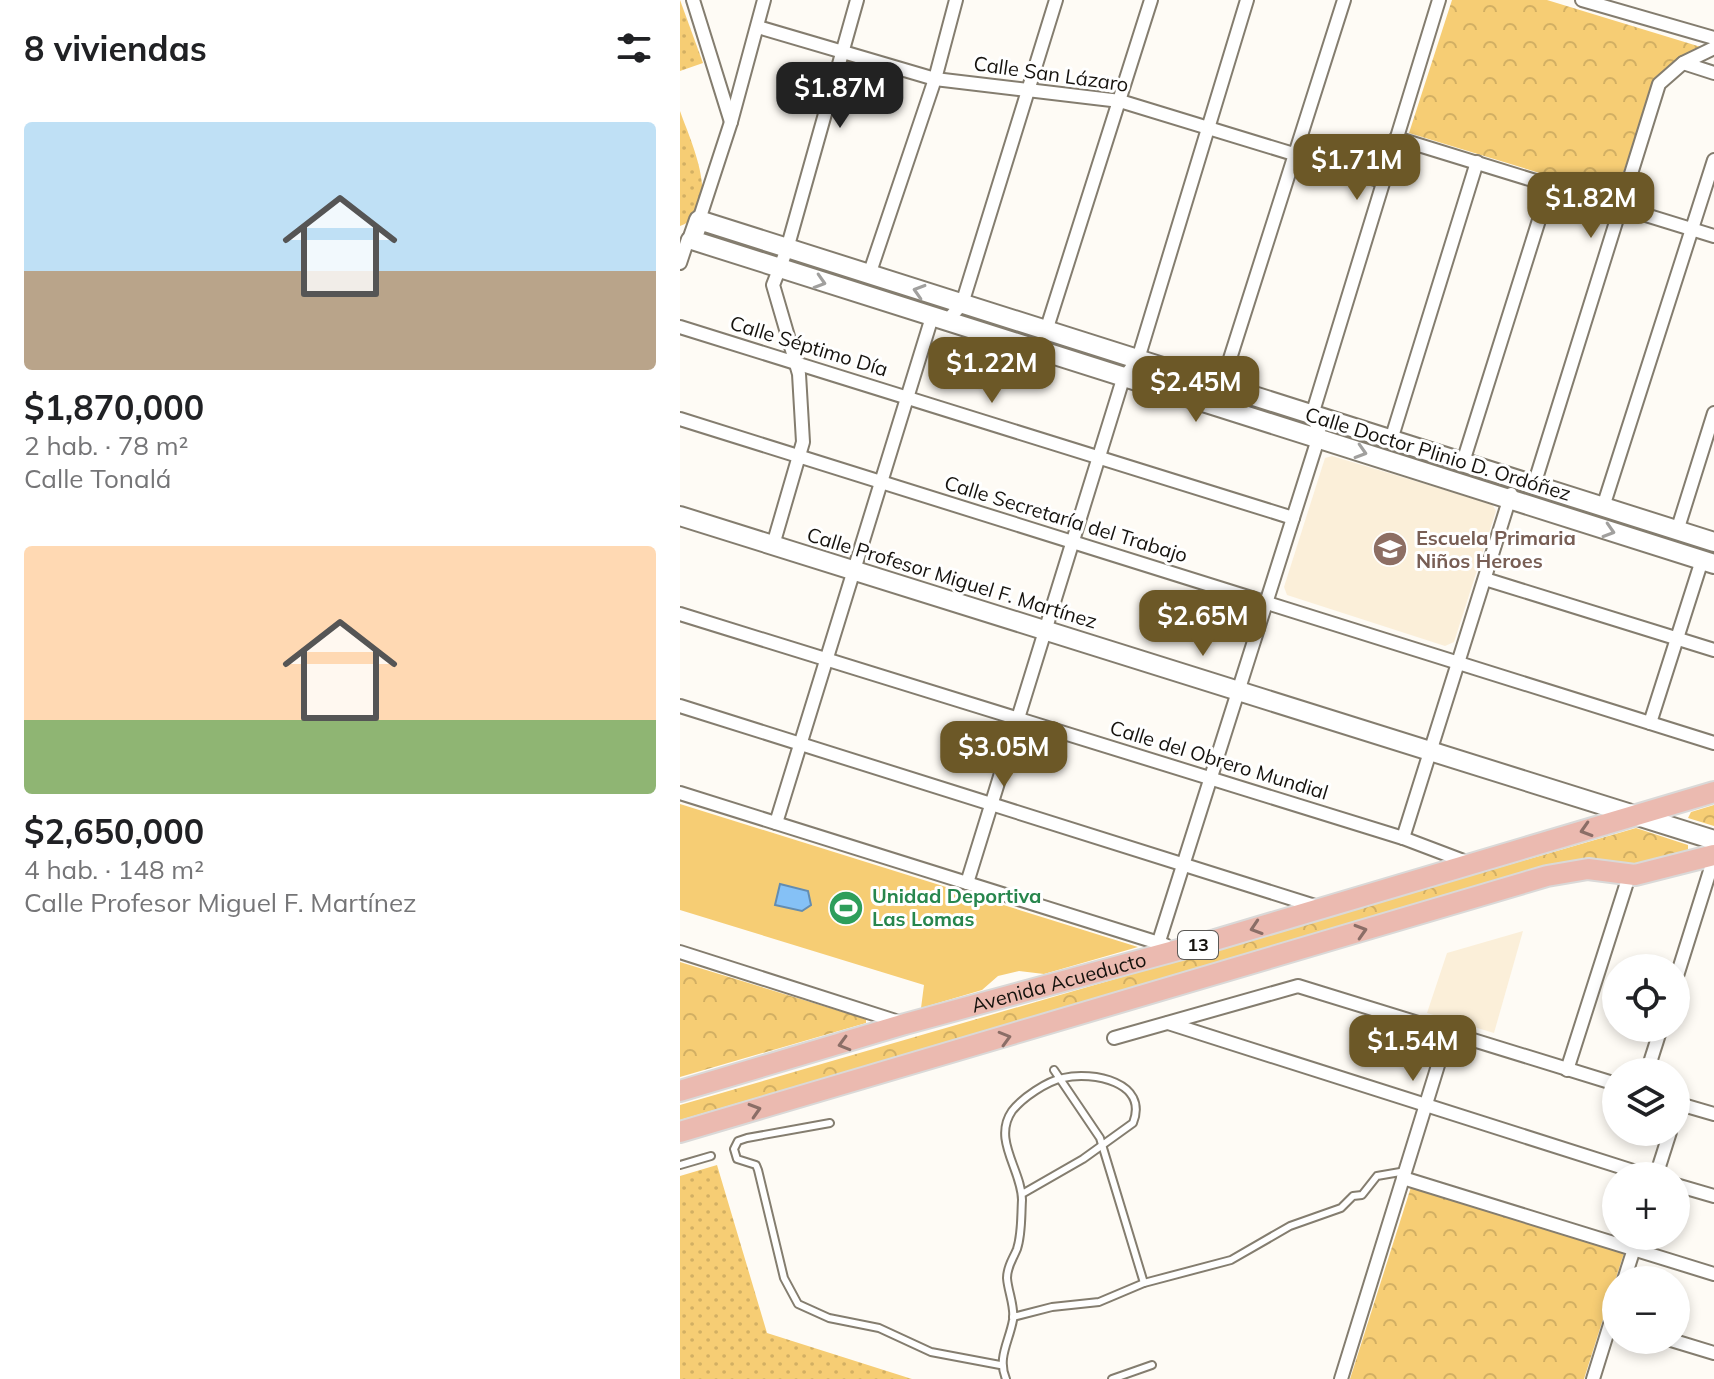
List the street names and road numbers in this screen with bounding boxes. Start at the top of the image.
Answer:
street label: Calle San Lázaro [972,50,1130,97]
street label: Calle Séptimo Día [727,310,891,381]
street label: Calle Doctor Plinio D. Ordóñez [1302,401,1574,506]
street label: Calle Secretaría del Trabajo [941,470,1191,567]
street label: Calle Profesor Miguel F. Martínez [804,521,1100,634]
street label: Calle del Obrero Mundial [1107,714,1331,805]
road number: 13 [1178,931,1218,959]
street label: Avenida Acueducto [968,946,1149,1017]

